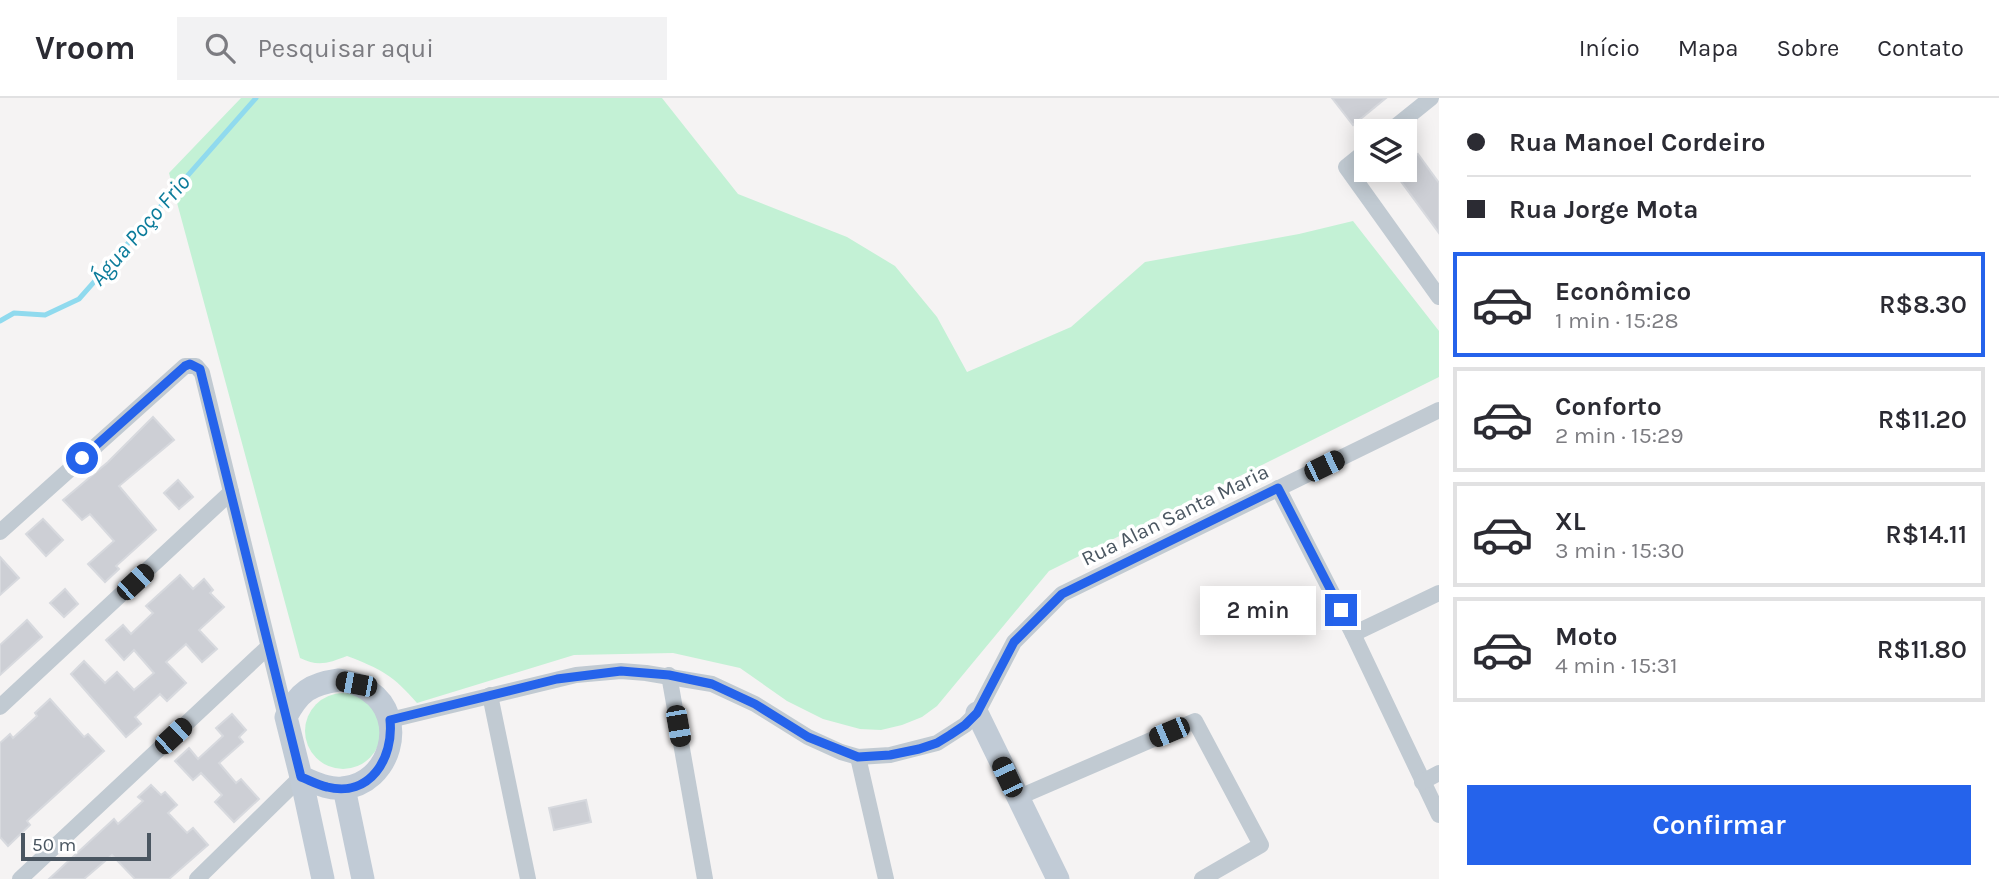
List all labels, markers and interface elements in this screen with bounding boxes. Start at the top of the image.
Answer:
search box [177,17,667,80]
text: Vroom [35,29,135,67]
icon: search [201,29,239,67]
text: Pesquisar aqui [257,33,434,64]
text: Início [1579,34,1640,62]
text: Mapa [1678,34,1738,62]
text: Sobre [1776,34,1839,62]
text: Contato [1877,34,1964,62]
map controls [1354,119,1417,182]
button: layers [1354,119,1417,182]
text: Rua Manoel Cordeiro [1509,127,1766,158]
water label: Água Poço Frio [84,169,196,291]
text: Rua Jorge Mota [1509,194,1698,225]
icon: car [1471,273,1534,336]
text: Econômico [1555,276,1691,307]
text: R$8.30 [1879,289,1967,320]
text: 1 min · 15:28 [1555,307,1679,334]
icon: car [1471,388,1534,451]
text: Conforto [1555,391,1662,422]
text: R$11.20 [1878,404,1967,435]
text: 2 min · 15:29 [1555,422,1684,449]
route start [66,442,98,474]
car [1301,447,1348,485]
street label: Rua Alan Santa Maria [1077,459,1273,571]
icon: car [1471,503,1534,566]
text: XL [1555,506,1586,537]
text: R$14.11 [1885,519,1967,550]
text: 3 min · 15:30 [1555,537,1684,564]
car [113,560,158,604]
callout: 2 min [1201,586,1316,634]
route end [1325,594,1357,626]
text: 2 min [1227,597,1289,624]
icon: car [1471,618,1534,681]
text: Moto [1555,621,1617,652]
text: R$11.80 [1877,634,1967,665]
text: 4 min · 15:31 [1555,652,1678,679]
car [334,670,379,698]
car [665,703,692,749]
car [151,714,196,758]
car [1146,714,1193,750]
car [989,754,1026,800]
button: Confirmar [1467,785,1971,865]
scale bar [21,830,150,862]
text: 50 m [32,834,76,856]

